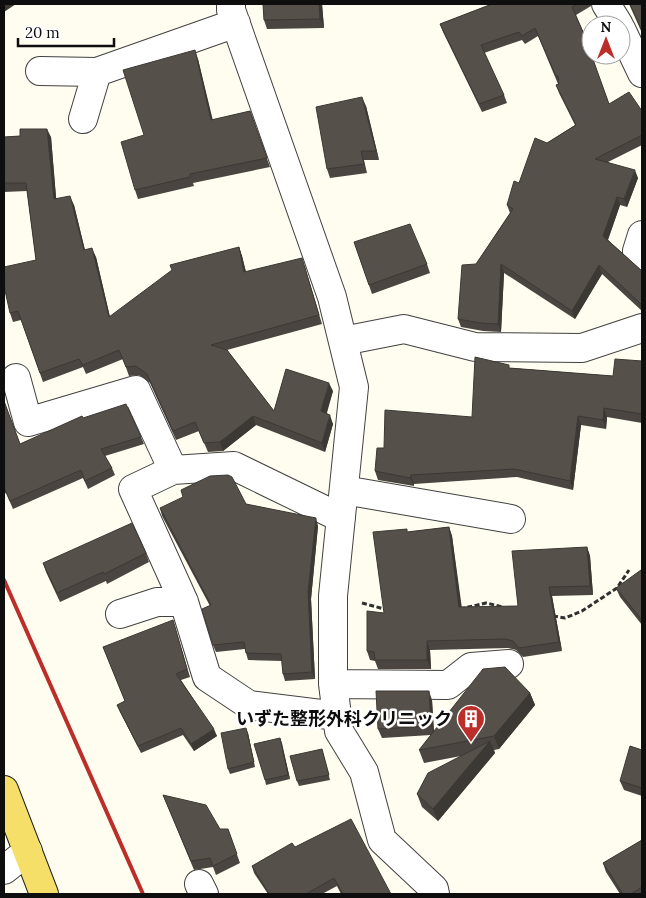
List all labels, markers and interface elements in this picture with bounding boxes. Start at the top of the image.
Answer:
scale bar [18,15,114,47]
north arrow [581,15,631,65]
text: N [601,18,612,36]
text: 20 m [25,23,60,42]
building icon: いずた整形外科クリニック [456,704,486,743]
place label: いずた整形外科クリニック [236,707,452,730]

